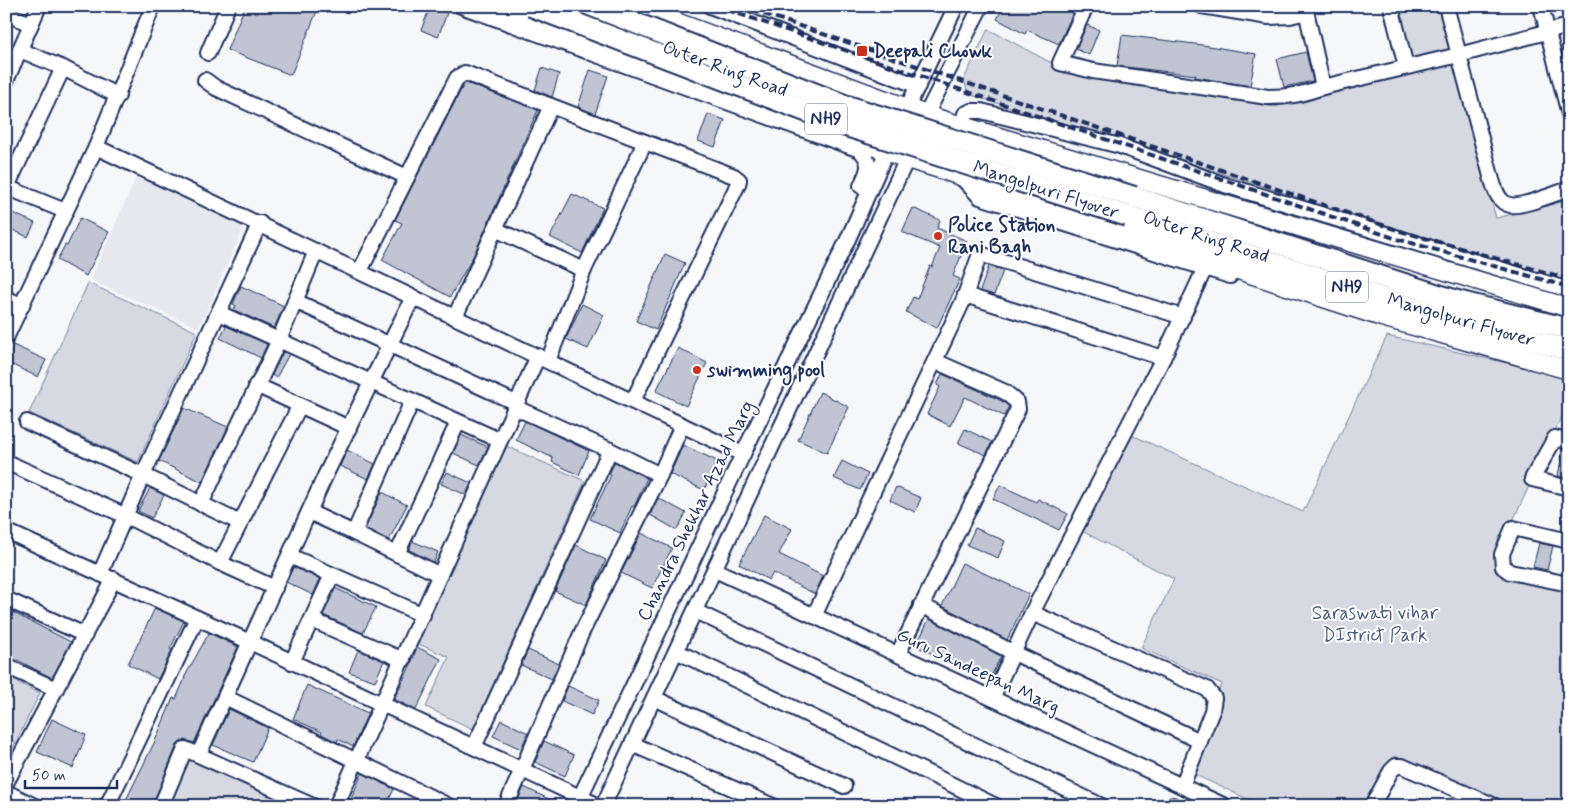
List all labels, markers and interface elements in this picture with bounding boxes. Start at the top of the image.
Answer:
street label: Outer Ring Road [658,35,791,106]
place label: Deepali Chowk [873,39,993,64]
marker: Deepali Chowk [855,44,869,58]
road number: NH9 [805,104,847,134]
street label: Mangolpuri Flyover [969,155,1122,227]
street label: Outer Ring Road [1139,205,1272,272]
place label: Police Station Rani Bagh [948,213,1056,261]
marker: Police Station Rani Bagh [932,230,944,242]
road number: NH9 [1326,272,1368,302]
street label: Mangolpuri Flyover [1384,287,1538,355]
place label: swimming pool [706,358,825,386]
marker: swimming pool [691,364,703,376]
street label: Chandra Shekhar Azad Marg [632,397,762,626]
park label: Saraswati vihar DIstrict Park [1312,601,1438,648]
street label: Guru Sandeepan Marg [892,622,1064,721]
scale bar [25,757,118,789]
text: 50 m [32,766,66,786]

